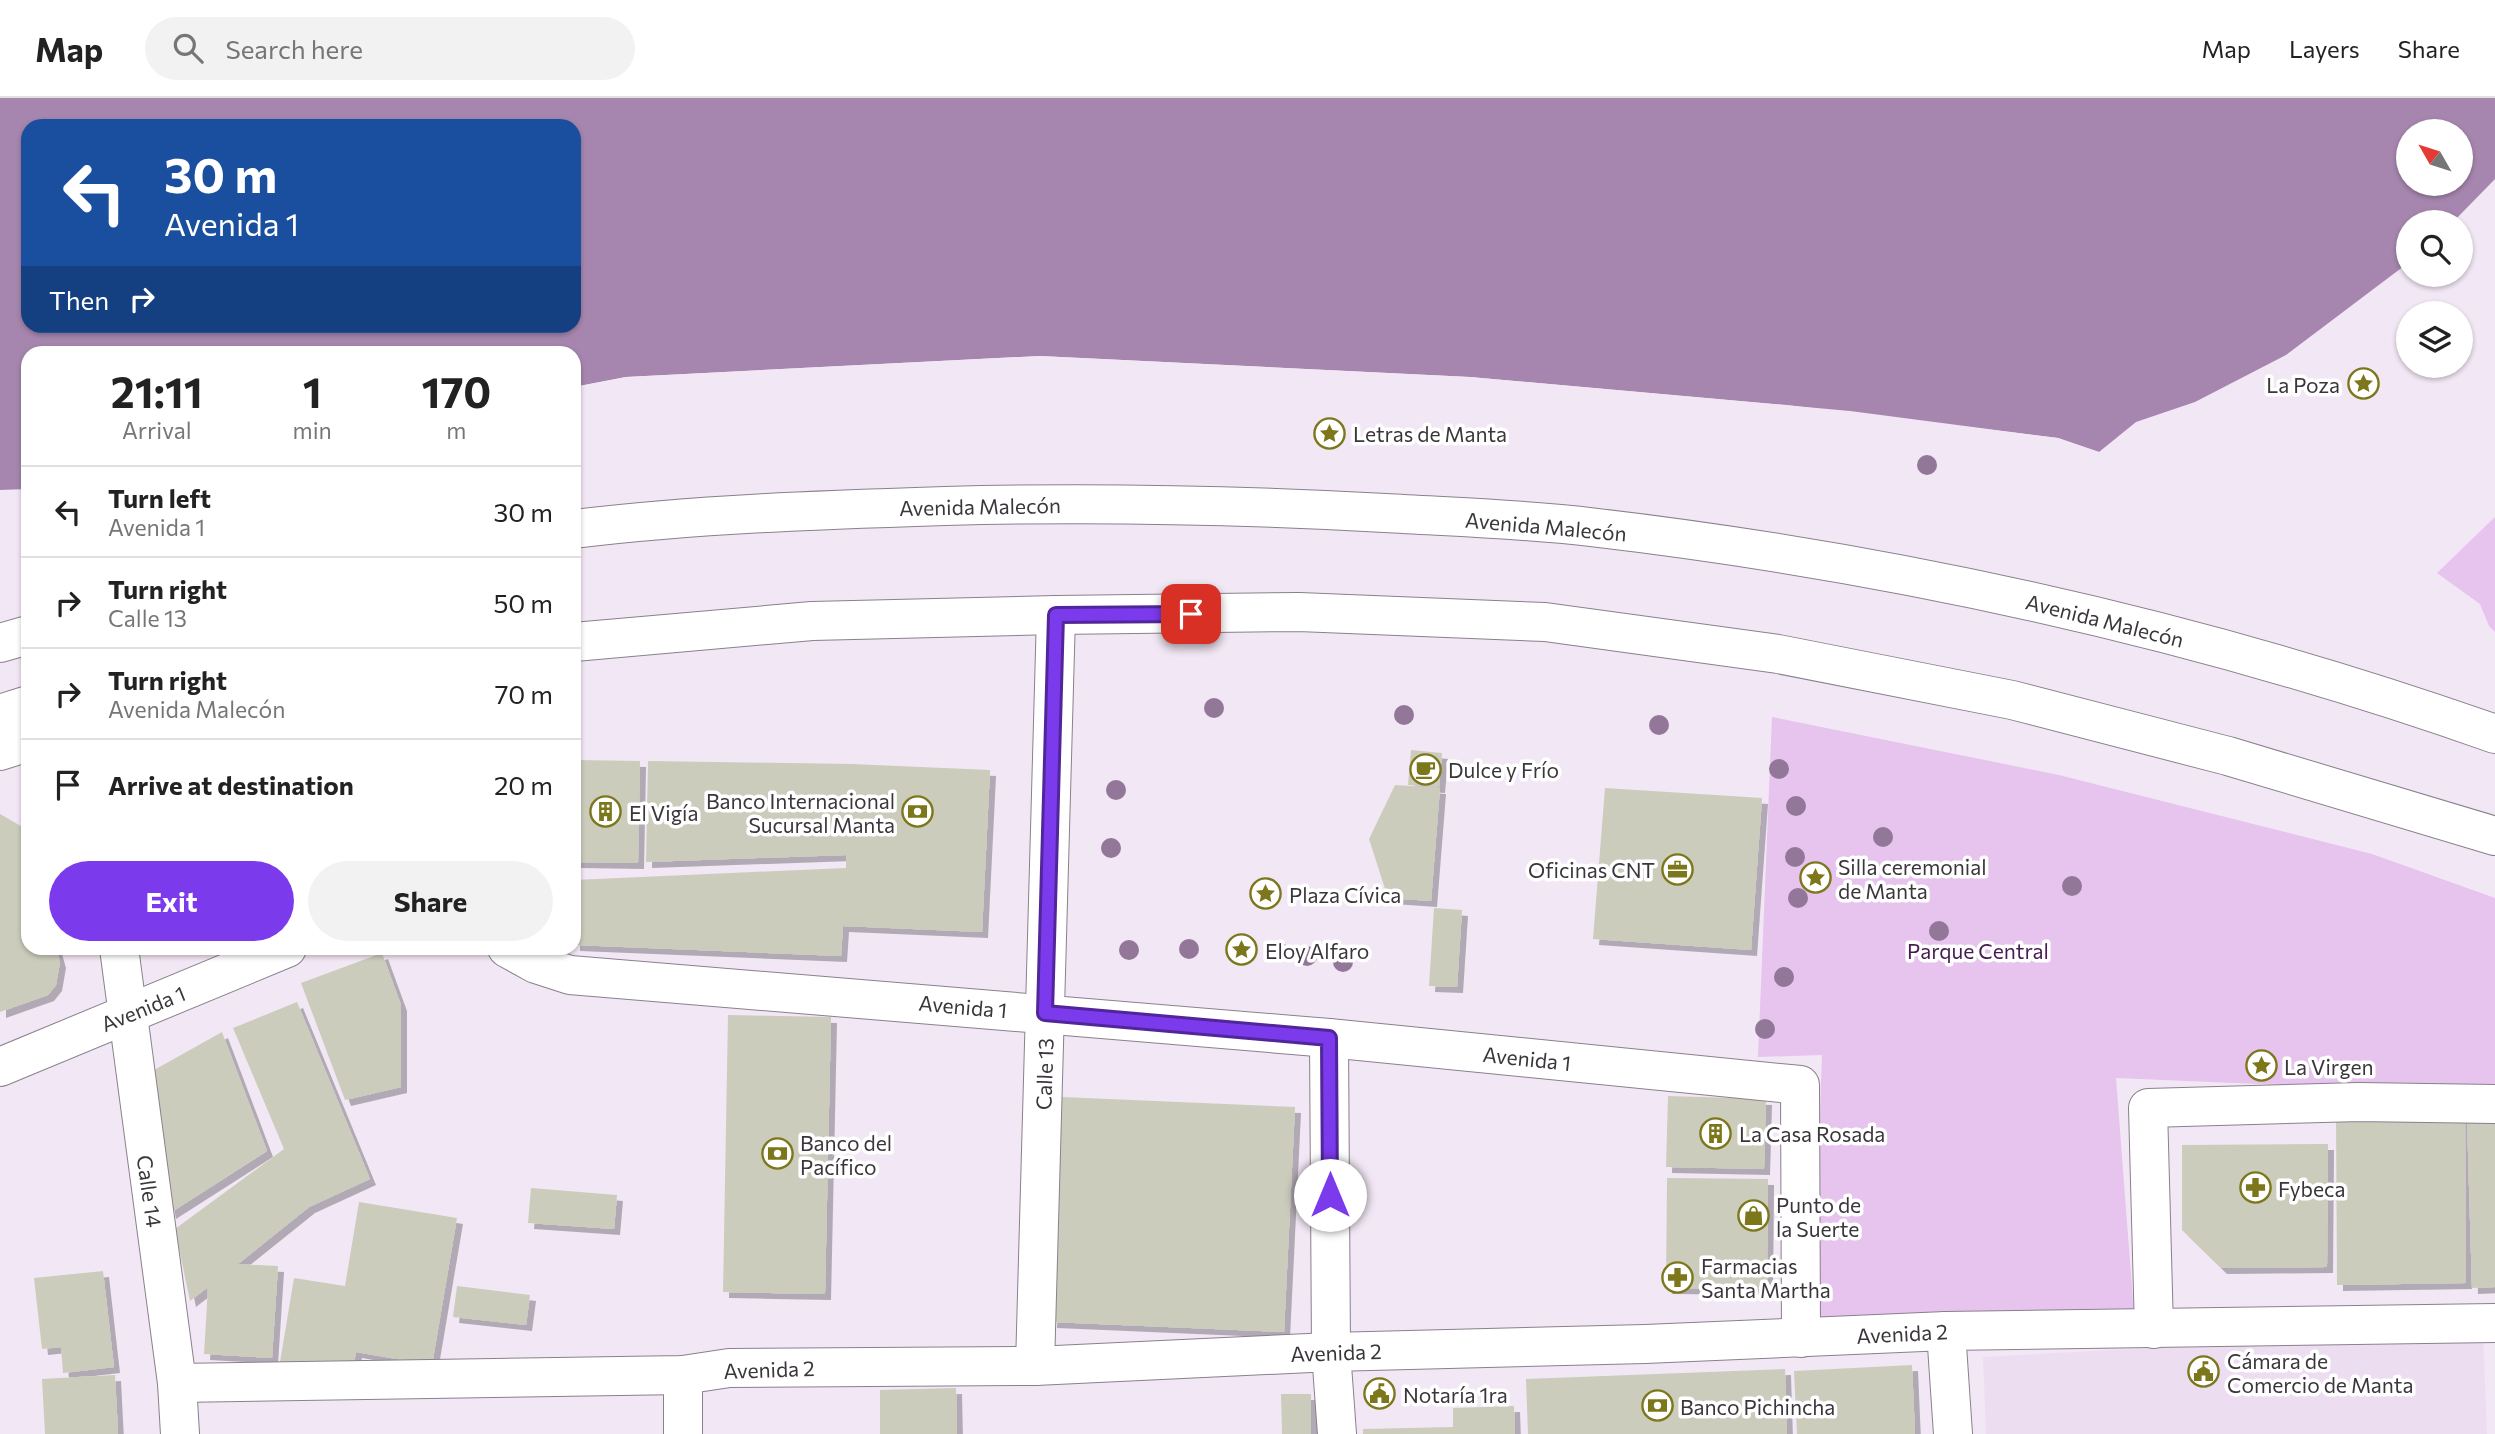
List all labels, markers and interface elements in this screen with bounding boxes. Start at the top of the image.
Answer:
search box [145,17,635,80]
text: Map [35,28,103,69]
icon: search [169,29,207,67]
text: Search here [225,33,363,64]
text: Map [2202,34,2251,63]
text: Layers [2289,34,2360,63]
text: Share [2398,34,2460,63]
north arrow [2396,119,2473,196]
map controls [2396,119,2473,378]
text: 30 m [164,143,277,203]
icon: left [49,147,140,238]
text: Avenida 1 [164,203,299,243]
button: search [2396,210,2473,287]
icon: right [123,280,161,318]
text: Then [49,284,109,315]
button: layers [2396,301,2473,378]
text: 21:11 [111,365,203,417]
text: 1 [303,365,322,417]
text: 170 [422,365,491,417]
place icon: La Poza [2346,367,2380,401]
place label: La Poza [2266,372,2340,397]
text: Arrival [122,416,192,444]
text: min [293,416,332,444]
text: m [446,416,466,444]
place icon: Letras de Manta [1313,416,1347,450]
place label: Letras de Manta [1353,421,1507,446]
text: Turn left [108,482,211,513]
street label: Avenida Malecón [899,492,1061,520]
icon: left [49,493,87,531]
text: 30 m [494,496,553,527]
street label: Avenida Malecón [1464,506,1628,546]
text: Avenida 1 [108,513,205,541]
text: Turn right [108,573,227,604]
icon: right [49,584,87,622]
pin [1161,584,1221,644]
text: 50 m [493,587,553,618]
street label: Avenida Malecón [2023,588,2187,652]
icon: arrive [1172,595,1210,633]
text: Calle 13 [108,604,187,632]
text: Turn right [108,664,227,695]
icon: right [49,675,87,713]
text: 70 m [495,678,553,709]
text: Avenida Malecón [108,695,285,723]
cafe icon: Dulce y Frío [1408,752,1442,786]
place label: Dulce y Frío [1448,757,1559,782]
icon: arrive [49,766,87,804]
text: Arrive at destination [108,769,354,800]
text: 20 m [494,769,553,800]
place label: Banco Internacional Sucursal Manta [706,788,895,837]
building icon: El Vigía [589,795,623,829]
bank icon: Banco Internacional Sucursal Manta [901,795,935,829]
place label: El Vigía [629,800,698,825]
office icon: Oficinas CNT [1661,852,1695,886]
place label: Silla ceremonial de Manta [1838,854,1987,903]
place label: Oficinas CNT [1528,857,1655,882]
button: Exit [49,861,294,941]
button: Share [308,861,553,941]
place icon: Silla ceremonial de Manta [1798,861,1832,895]
place icon: Plaza Cívica [1249,877,1283,911]
place label: Plaza Cívica [1289,882,1401,907]
place icon: Eloy Alfaro [1225,933,1259,967]
place label: Eloy Alfaro [1265,938,1369,963]
park label: Parque Central [1907,938,2049,963]
street label: Avenida 1 [97,980,189,1036]
street label: Avenida 1 [918,990,1008,1022]
street label: Calle 13 [1030,1038,1058,1110]
street label: Avenida 1 [1482,1041,1572,1075]
place icon: La Virgen [2244,1049,2278,1083]
place label: La Virgen [2284,1054,2374,1079]
building icon: La Casa Rosada [1699,1116,1733,1150]
place label: La Casa Rosada [1739,1121,1885,1146]
place label: Banco del Pacífico [800,1130,892,1179]
bank icon: Banco del Pacífico [760,1137,794,1171]
street label: Calle 14 [133,1153,167,1229]
position arrow [1293,1158,1367,1232]
pharmacy icon: Fybeca [2238,1171,2272,1205]
place label: Fybeca [2278,1176,2345,1201]
place label: Punto de la Suerte [1776,1192,1861,1241]
shop icon: Punto de la Suerte [1736,1199,1770,1233]
place label: Farmacias Santa Martha [1701,1253,1831,1302]
pharmacy icon: Farmacias Santa Martha [1661,1260,1695,1294]
street label: Avenida 2 [1856,1318,1948,1348]
street label: Avenida 2 [1290,1338,1382,1366]
place label: Cámara de Comercio de Manta [2227,1348,2413,1397]
street label: Avenida 2 [723,1355,815,1383]
public building icon: Cámara de Comercio de Manta [2187,1355,2221,1389]
public building icon: Notaría 1ra [1363,1377,1397,1411]
place label: Notaría 1ra [1403,1382,1508,1407]
bank icon: Banco Pichincha [1640,1389,1674,1423]
place label: Banco Pichincha [1680,1394,1835,1419]

